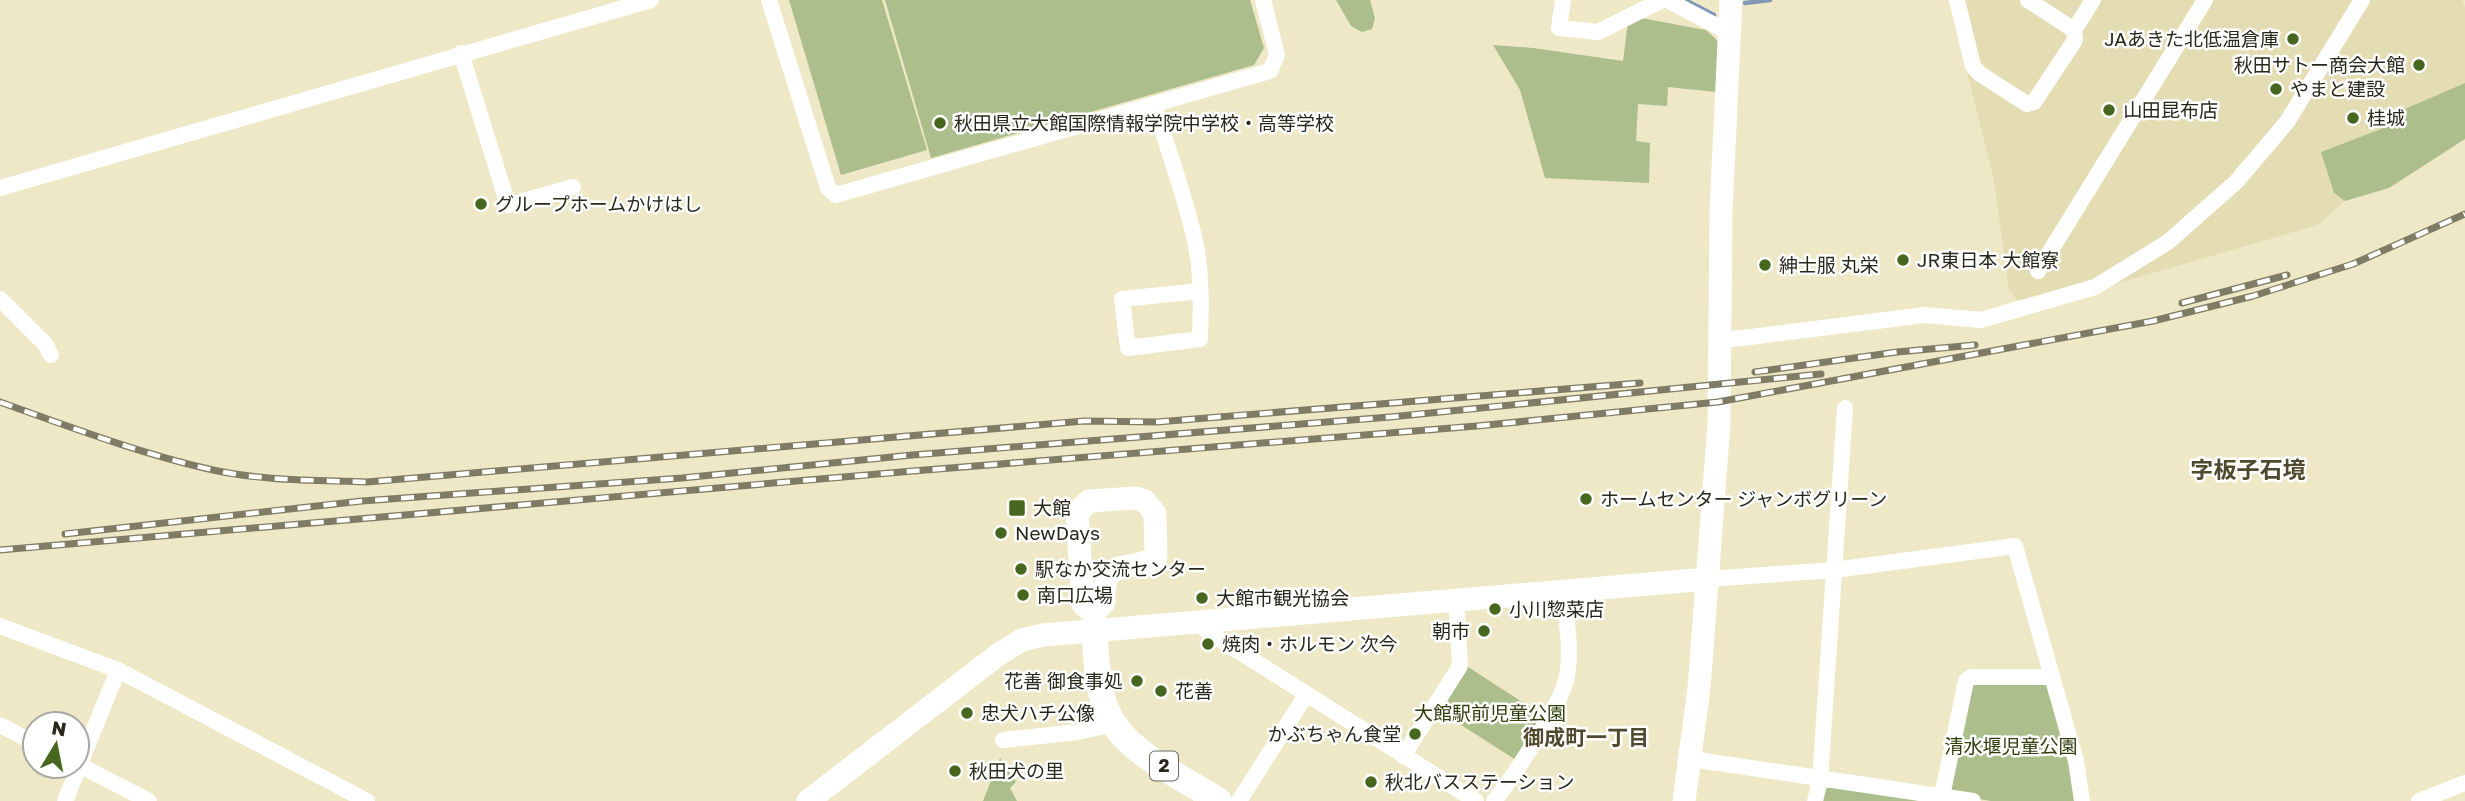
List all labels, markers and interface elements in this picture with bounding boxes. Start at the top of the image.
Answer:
place label: JAあきた北低温倉庫 [2104,27,2279,50]
marker: JAあきた北低温倉庫 [2285,31,2301,47]
place label: 秋田サトー商会大館 [2234,53,2405,76]
marker: 秋田サトー商会大館 [2411,57,2427,73]
place label: やまと建設 [2290,77,2385,100]
marker: やまと建設 [2268,81,2284,97]
place label: 山田昆布店 [2123,98,2218,121]
marker: 山田昆布店 [2101,102,2117,118]
place label: 桂城 [2367,106,2405,129]
marker: 桂城 [2345,110,2361,126]
place label: 秋田県立大館国際情報学院中学校・高等学校 [954,111,1334,134]
marker: 秋田県立大館国際情報学院中学校・高等学校 [932,115,948,131]
place label: グループホームかけはし [495,192,702,215]
marker: グループホームかけはし [473,196,489,212]
place label: JR東日本 大館寮 [1917,248,2059,271]
marker: JR東日本 大館寮 [1895,252,1911,268]
place label: 紳士服 丸栄 [1779,253,1879,276]
marker: 紳士服 丸栄 [1757,257,1773,273]
district label: 字板子石境 [2191,455,2306,483]
place label: ホームセンター ジャンボグリーン [1600,487,1887,510]
marker: ホームセンター ジャンボグリーン [1578,491,1594,507]
place label: 大館 [1033,496,1071,519]
marker: 大館 [1007,498,1027,518]
place label: NewDays [1015,521,1100,544]
marker: NewDays [993,525,1009,541]
place label: 駅なか交流センター [1035,557,1206,580]
marker: 駅なか交流センター [1013,561,1029,577]
place label: 南口広場 [1037,583,1113,606]
place label: 大館市観光協会 [1216,586,1349,609]
marker: 南口広場 [1015,587,1031,603]
marker: 大館市観光協会 [1194,590,1210,606]
place label: 小川惣菜店 [1509,597,1604,620]
marker: 小川惣菜店 [1487,601,1503,617]
place label: 朝市 [1432,619,1470,642]
marker: 朝市 [1476,623,1492,639]
place label: 焼肉・ホルモン 次今 [1222,632,1398,655]
marker: 焼肉・ホルモン 次今 [1200,636,1216,652]
place label: 花善 御食事処 [1004,669,1123,692]
marker: 花善 御食事処 [1129,673,1145,689]
place label: 花善 [1175,679,1213,702]
marker: 花善 [1153,683,1169,699]
place label: 忠犬ハチ公像 [981,701,1095,724]
park label: 大館駅前児童公園 [1414,701,1566,724]
marker: 忠犬ハチ公像 [959,705,975,721]
north arrow [21,710,91,780]
text: N [50,715,68,740]
place label: かぶちゃん食堂 [1268,722,1401,745]
district label: 御成町一丁目 [1523,724,1649,750]
marker: かぶちゃん食堂 [1407,726,1423,742]
park label: 清水堰児童公園 [1944,734,2078,757]
road number: 2 [1150,752,1178,780]
place label: 秋田犬の里 [969,759,1064,782]
marker: 秋田犬の里 [947,763,963,779]
place label: 秋北バスステーション [1385,770,1575,793]
marker: 秋北バスステーション [1363,774,1379,790]

